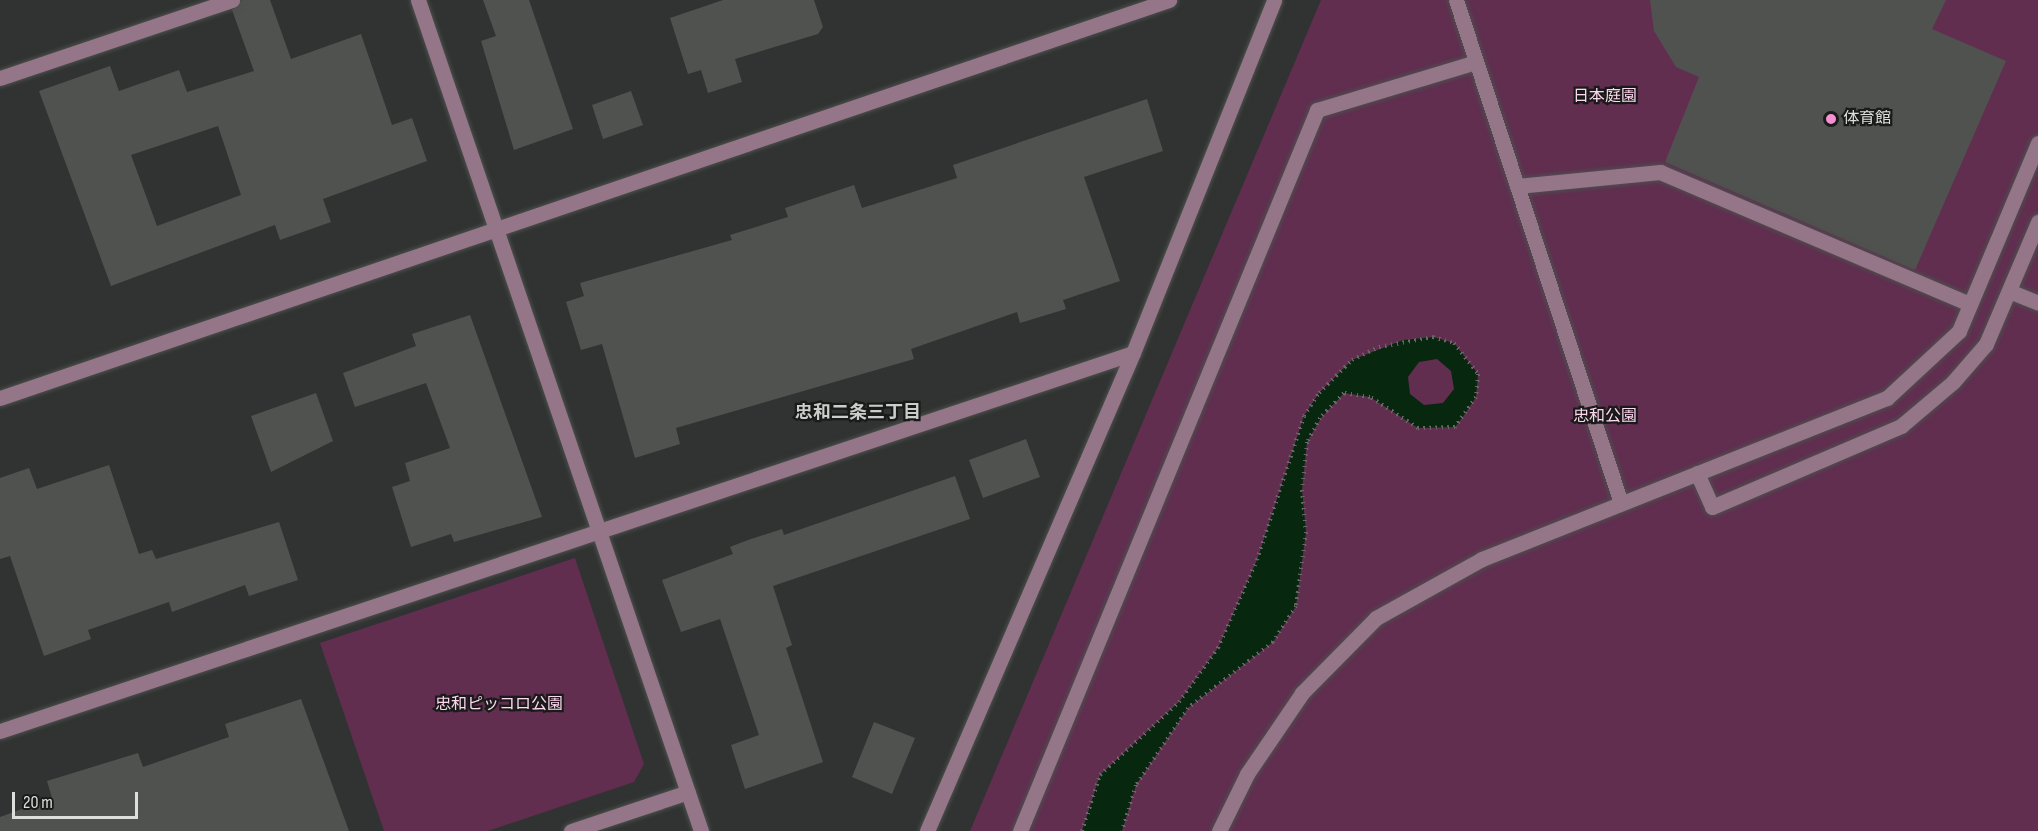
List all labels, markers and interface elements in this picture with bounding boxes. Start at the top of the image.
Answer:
park label: 日本庭園 [1573,87,1637,107]
place label: 体育館 [1843,109,1891,129]
marker: 体育館 [1824,112,1838,126]
district label: 忠和二条三丁目 [795,402,921,424]
park label: 忠和公園 [1573,407,1637,427]
park label: 忠和ピッコロ公園 [435,695,563,715]
scale bar [15,780,141,818]
text: 20 m [23,792,53,813]

